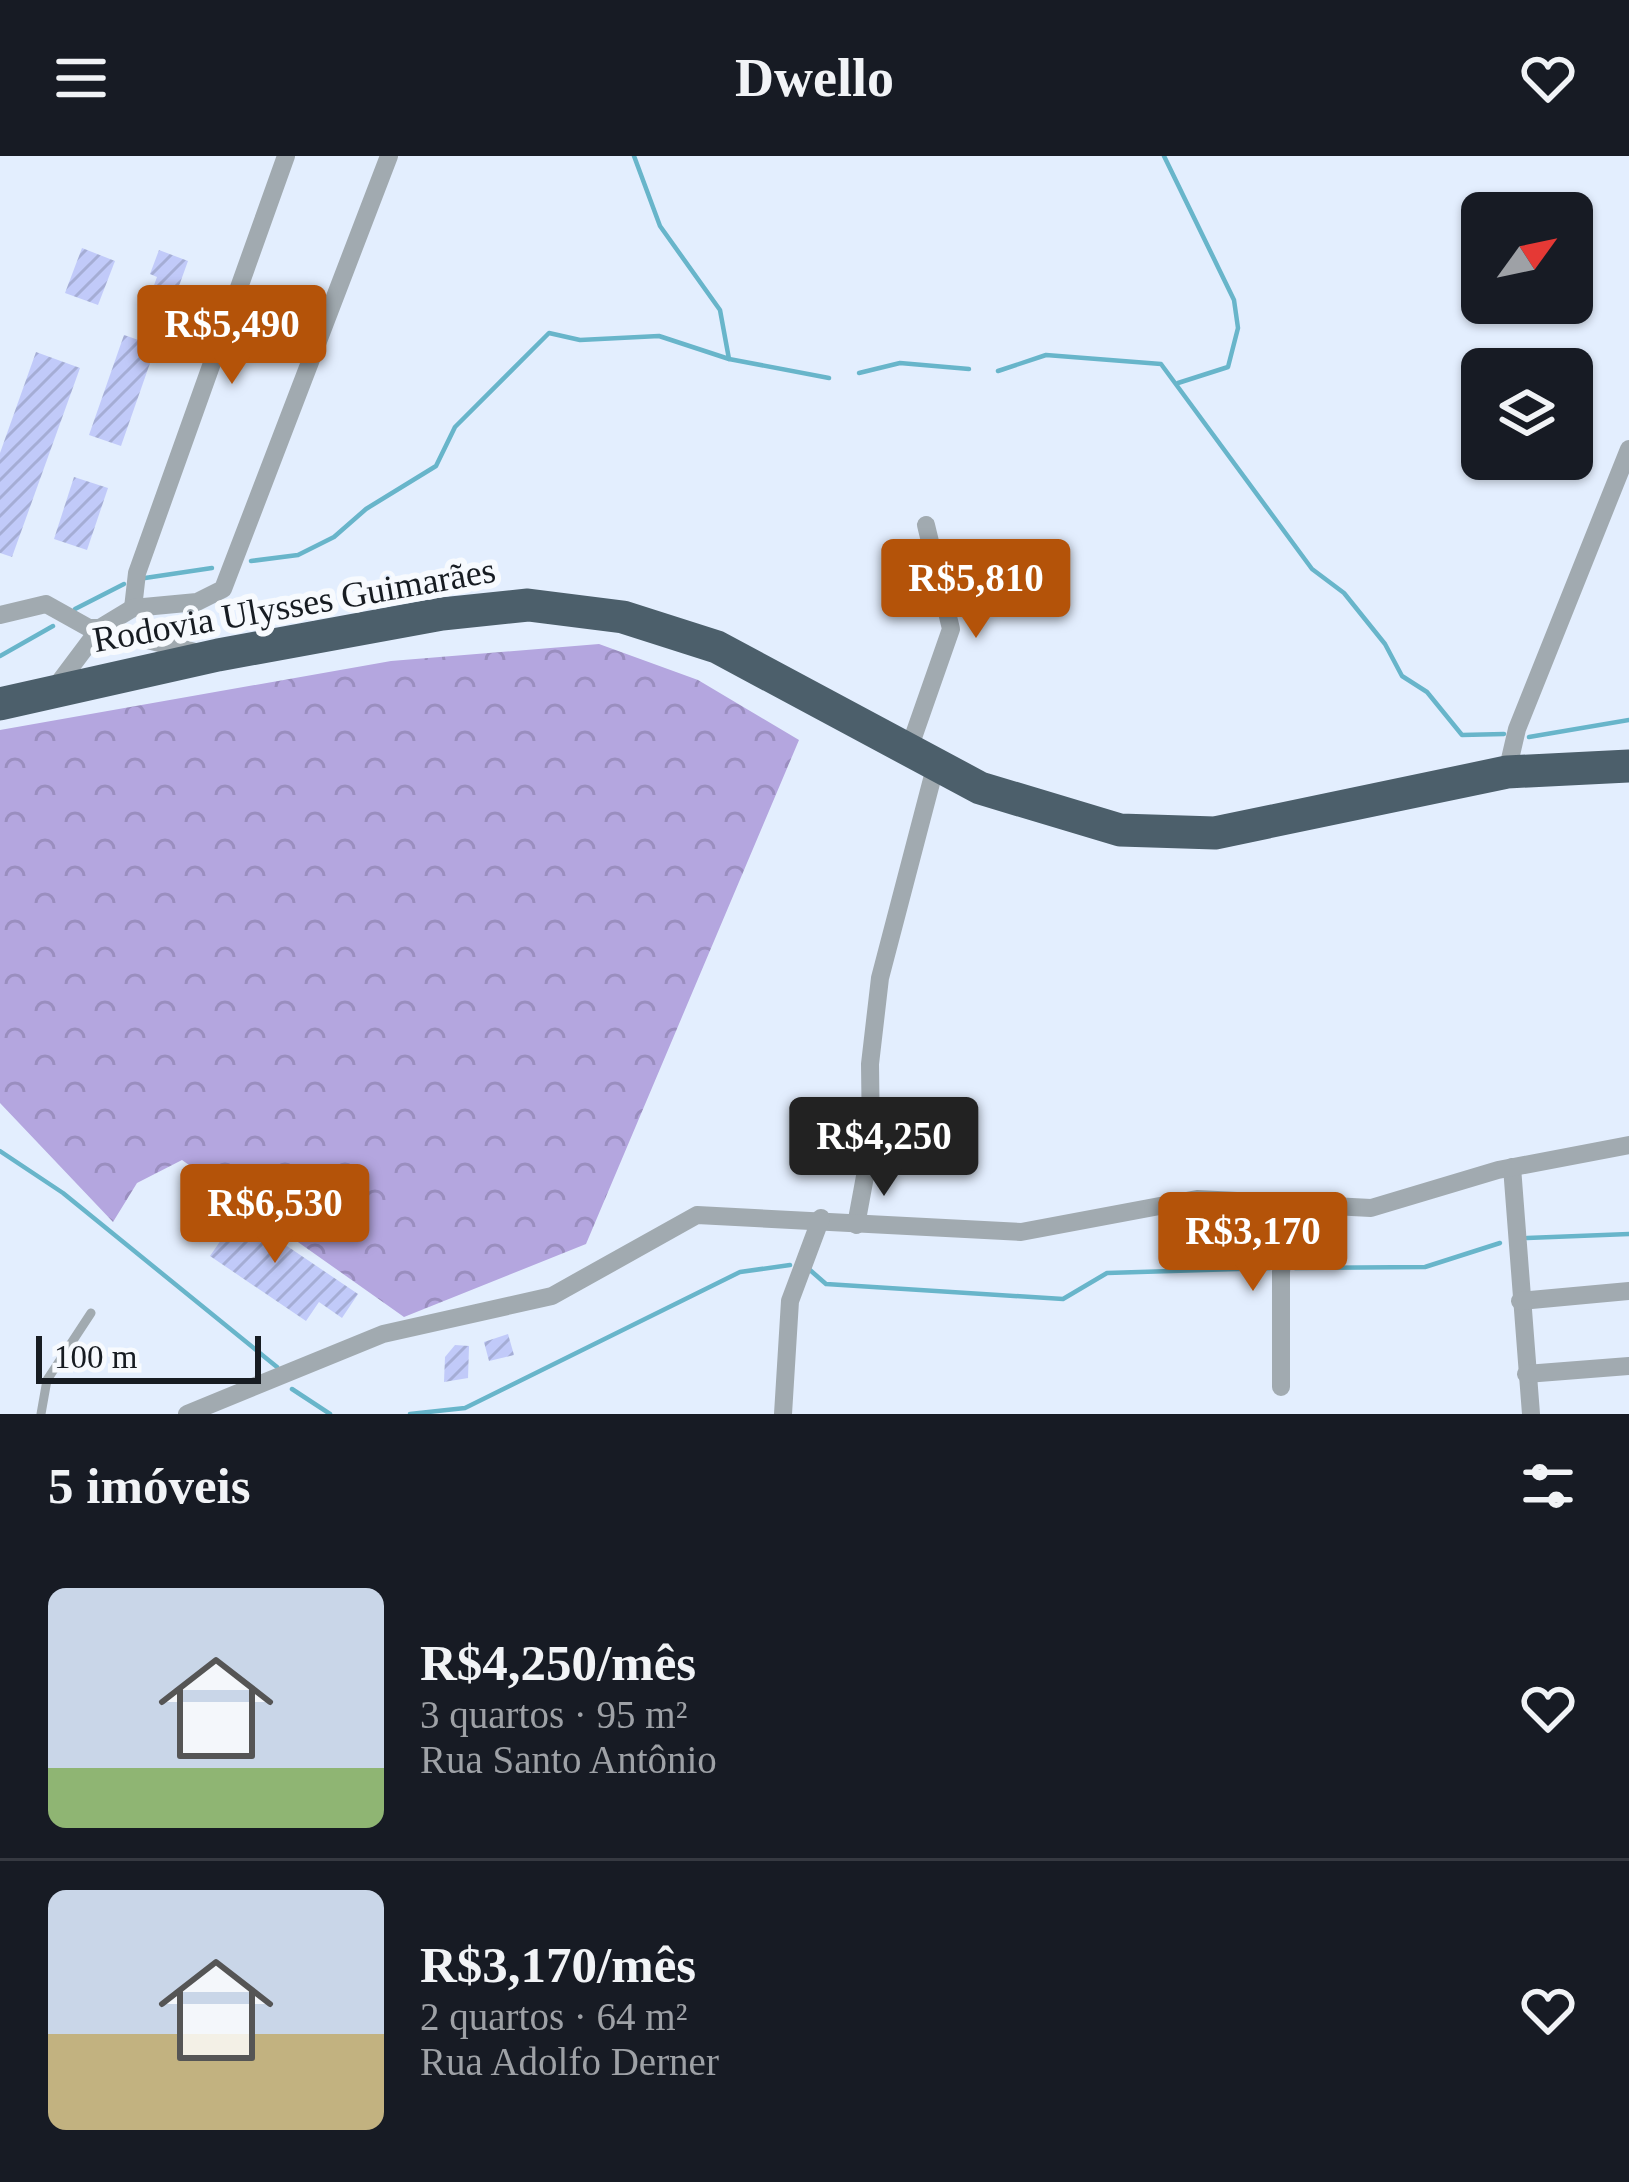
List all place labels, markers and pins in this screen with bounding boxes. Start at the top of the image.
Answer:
pin: R$5,490 [121,285,343,387]
pin: R$5,810 [865,539,1087,641]
pin: R$4,250 [773,1097,995,1199]
pin: R$6,530 [164,1164,386,1266]
pin: R$3,170 [1142,1192,1364,1294]

